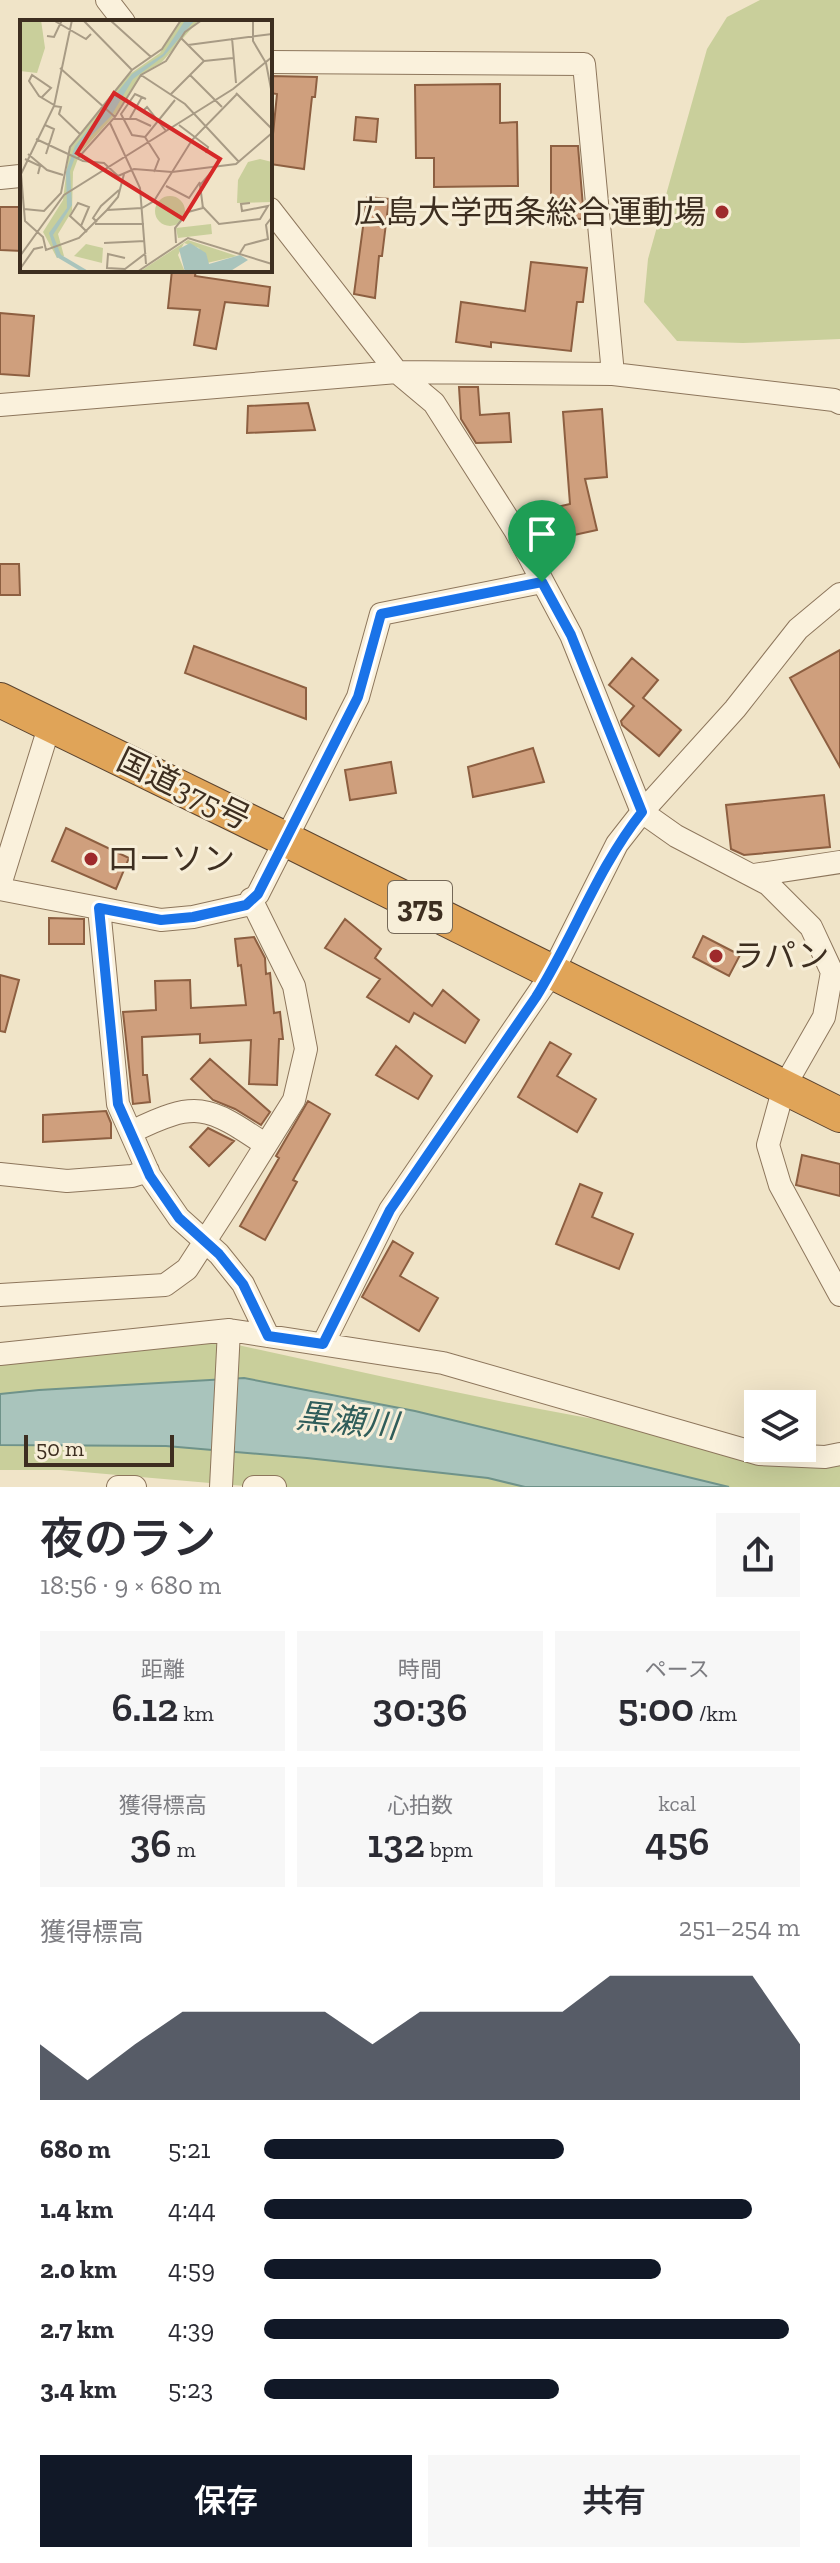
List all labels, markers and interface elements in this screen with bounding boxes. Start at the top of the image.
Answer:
inset map [20,20,272,272]
place label: 広島大学西条総合運動場 [354,193,706,231]
marker: 広島大学西条総合運動場 [713,203,731,221]
pin [508,500,576,582]
icon: arrive [520,512,564,556]
street label: 国道375号 [111,741,257,837]
place label: ローソン [107,840,235,878]
marker: ローソン [82,850,100,868]
road number: 375 [388,881,452,933]
place label: ラパン [732,937,829,975]
marker: ラパン [707,947,725,965]
map controls [744,1390,816,1462]
button: layers [744,1390,816,1462]
water label: 黒瀬川 [294,1395,403,1447]
scale bar [24,1431,174,1467]
text: 50 m [36,1435,84,1462]
text: 夜のラン [40,1512,216,1565]
button: share [716,1513,800,1597]
text: 18:56 · 9 × 680 m [40,1569,221,1601]
text: 距離 [141,1656,185,1683]
text: 時間 [398,1656,442,1683]
text: ペース [645,1656,710,1683]
text: 6.12 [112,1683,178,1731]
text: 30:36 [372,1683,468,1731]
text: 5:00 [618,1683,694,1731]
text: km [178,1700,214,1727]
text: /km [694,1700,737,1727]
text: kcal [658,1790,696,1817]
text: 獲得標高 [119,1792,207,1819]
text: 心拍数 [387,1792,453,1819]
text: 456 [645,1817,710,1865]
text: 36 [130,1819,172,1867]
text: 132 [367,1819,425,1867]
text: m [172,1836,196,1863]
text: bpm [425,1836,473,1863]
text: 251–254 m [679,1911,800,1943]
text: 獲得標高 [40,1916,144,1948]
text: 680 m [40,2133,111,2165]
text: 5:21 [168,2133,211,2165]
text: 1.4 km [40,2193,113,2225]
text: 4:44 [168,2193,216,2225]
text: 2.0 km [40,2253,117,2285]
text: 4:59 [168,2253,215,2285]
text: 2.7 km [40,2313,114,2345]
text: 4:39 [168,2313,214,2345]
text: 3.4 km [40,2373,117,2405]
text: 5:23 [168,2373,213,2405]
button: 保存 [40,2455,412,2547]
button: 共有 [428,2455,800,2547]

